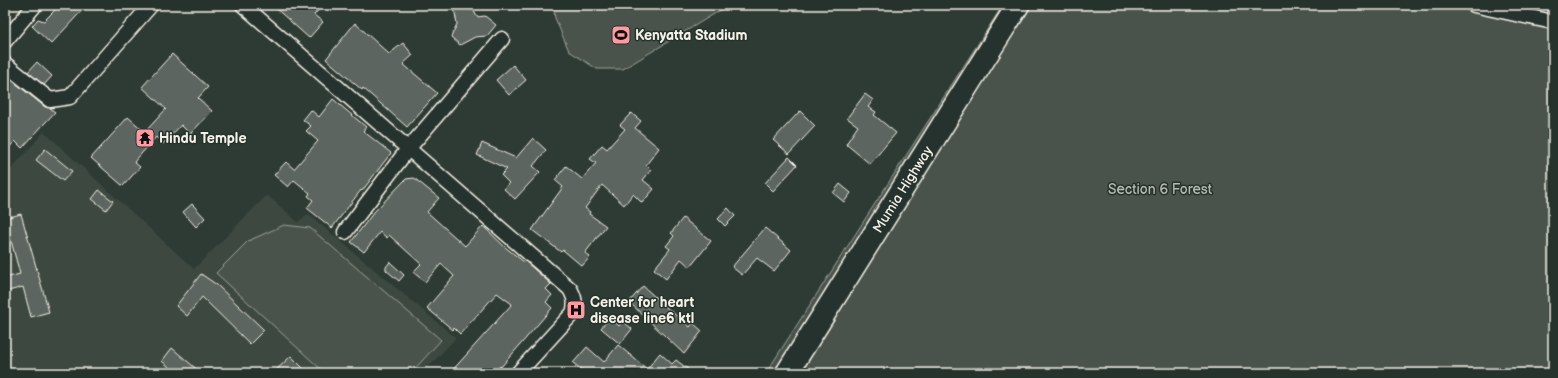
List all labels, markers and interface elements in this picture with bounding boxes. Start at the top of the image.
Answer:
sports icon: Kenyatta Stadium [610,24,632,46]
place label: Kenyatta Stadium [635,27,747,44]
temple icon: Hindu Temple [134,127,156,149]
place label: Hindu Temple [159,130,246,147]
street label: Mumia Highway [869,142,936,236]
park label: Section 6 Forest [1108,181,1213,198]
place label: Center for heart disease line6 ktl [590,294,694,327]
hospital icon: Center for heart disease line6 ktl [565,299,587,321]

